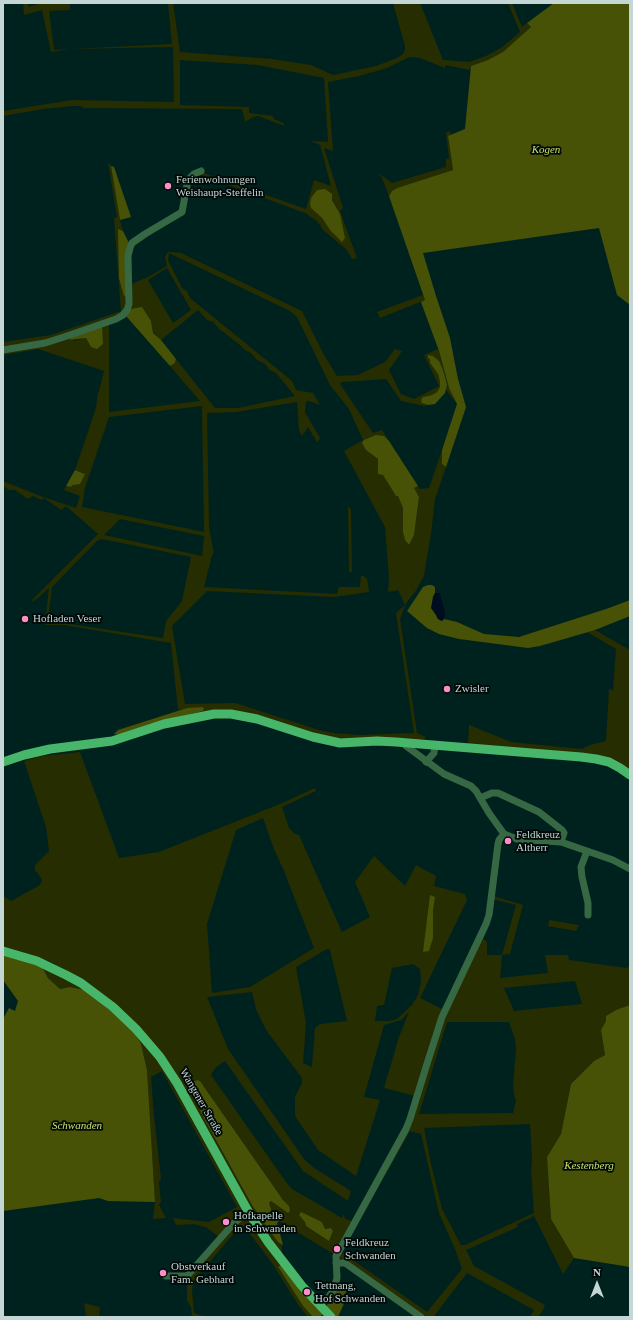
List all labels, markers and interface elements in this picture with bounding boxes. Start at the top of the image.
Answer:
park label: Kogen [532,143,560,157]
place label: Ferienwohnungen Weishaupt-Steffelin [176,173,264,199]
marker: Ferienwohnungen Weishaupt-Steffelin [163,181,173,191]
place label: Hofladen Veser [33,612,101,626]
marker: Hofladen Veser [20,614,30,624]
place label: Zwisler [455,682,489,696]
marker: Zwisler [442,684,452,694]
place label: Feldkreuz Altherr [516,828,560,854]
marker: Feldkreuz Altherr [503,836,513,846]
street label: Wangener Straße [176,1066,226,1138]
park label: Schwanden [52,1119,102,1133]
park label: Kestenberg [564,1159,614,1173]
place label: Hofkapelle in Schwanden [234,1209,296,1235]
marker: Hofkapelle in Schwanden [221,1217,231,1227]
place label: Feldkreuz Schwanden [345,1236,396,1262]
marker: Feldkreuz Schwanden [332,1244,342,1254]
place label: Obstverkauf Fam. Gebhard [171,1260,234,1286]
north arrow [577,1264,617,1304]
text: N [593,1266,601,1278]
marker: Obstverkauf Fam. Gebhard [158,1268,168,1278]
place label: Tettnang, Hof Schwanden [315,1279,386,1305]
marker: Tettnang, Hof Schwanden [302,1287,312,1297]

